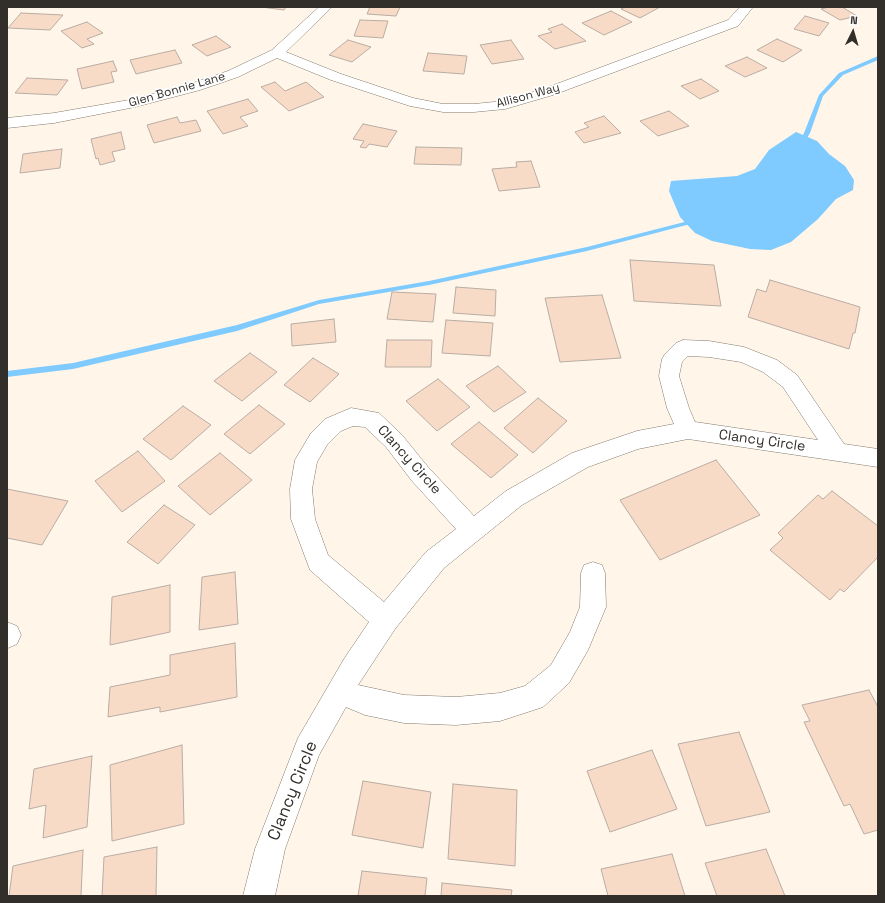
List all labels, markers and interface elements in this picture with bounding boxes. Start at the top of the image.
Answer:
north arrow [833,12,873,52]
text: N [850,13,858,27]
street label: Glen Bonnie Lane [127,69,227,111]
street label: Allison Way [495,81,561,111]
street label: Clancy Circle [374,422,444,498]
street label: Clancy Circle [718,427,806,455]
street label: Clancy Circle [264,738,322,844]

